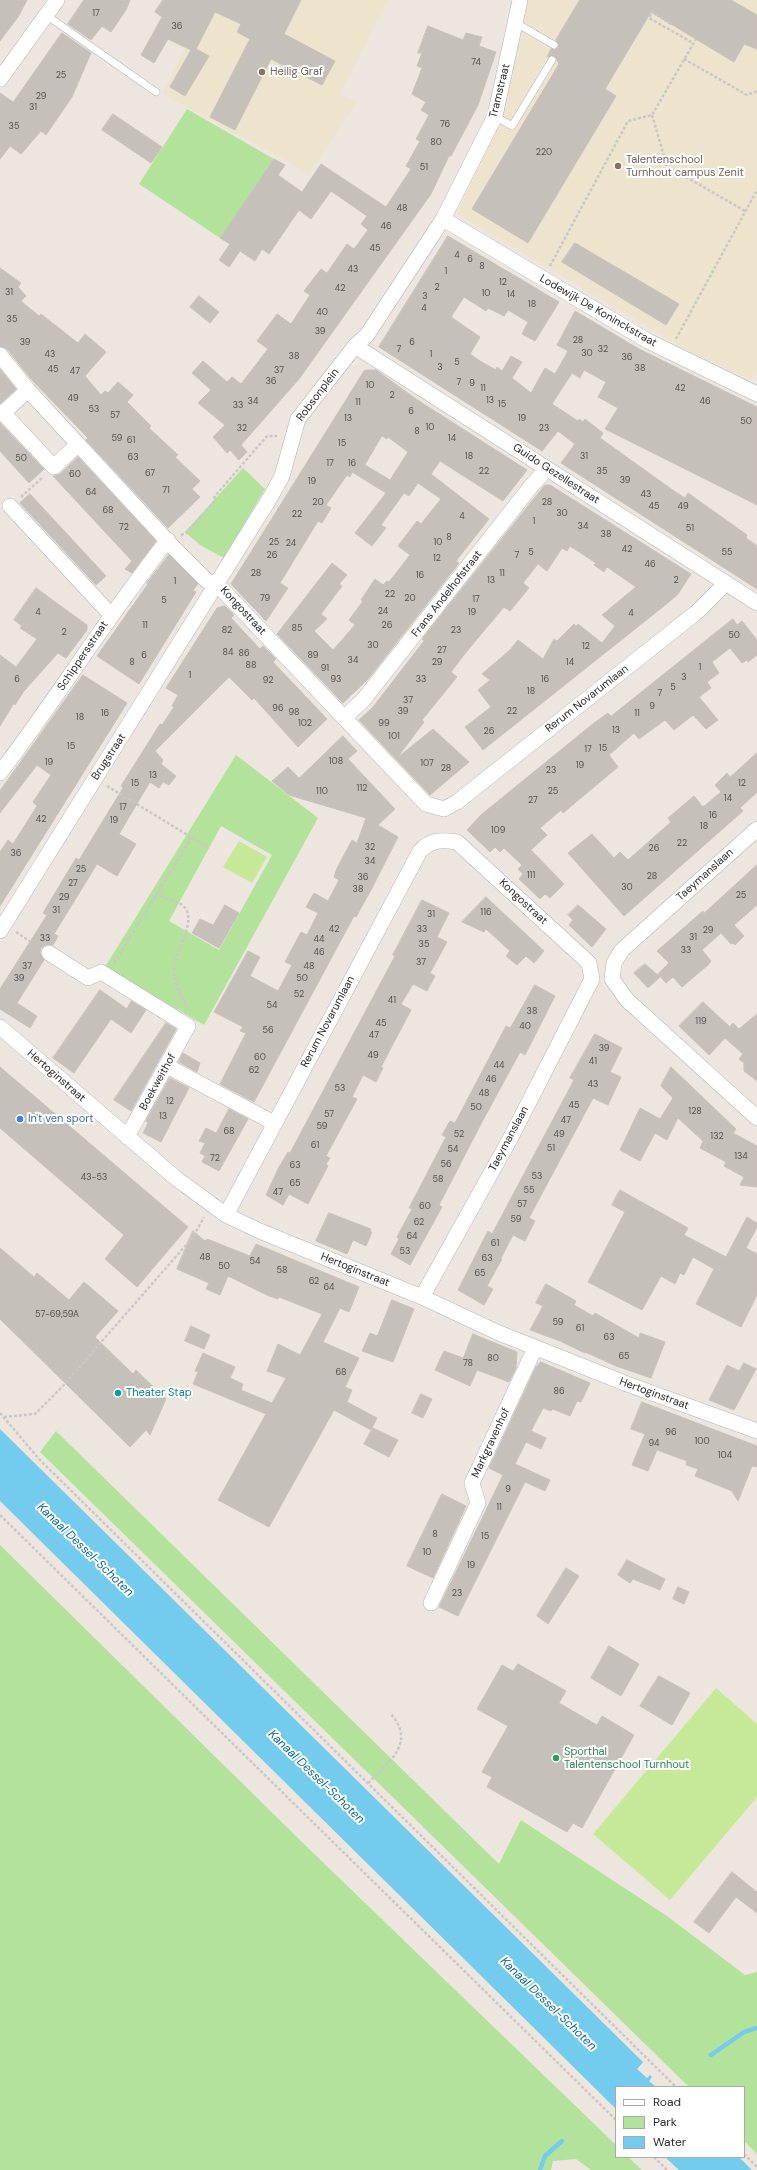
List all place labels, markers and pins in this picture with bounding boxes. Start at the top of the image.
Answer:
place label: Heilig Graf [270,65,323,79]
marker: Heilig Graf [257,67,267,77]
place label: Talentenschool Turnhout campus Zenit [626,153,744,179]
marker: Talentenschool Turnhout campus Zenit [613,161,623,171]
place label: In't ven sport [28,1112,94,1126]
marker: In't ven sport [15,1114,25,1124]
place label: Theater Stap [126,1386,192,1400]
marker: Theater Stap [113,1388,123,1398]
place label: Sporthal Talentenschool Turnhout [564,1745,689,1771]
marker: Sporthal Talentenschool Turnhout [551,1753,561,1763]

